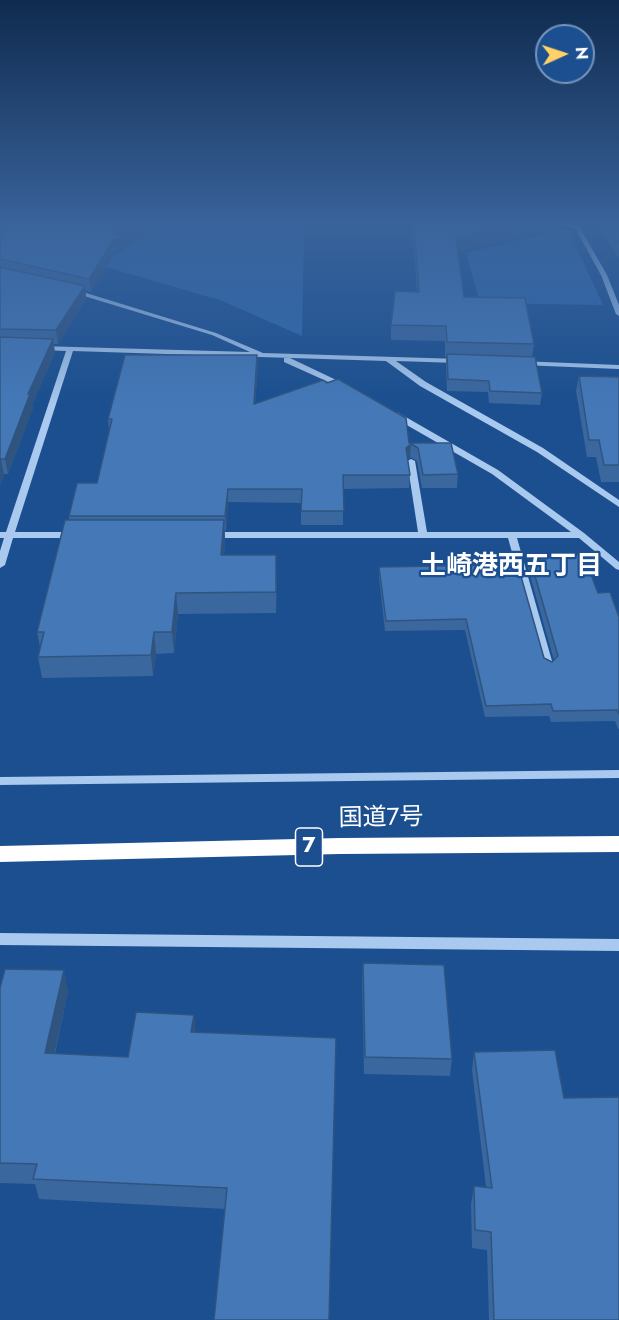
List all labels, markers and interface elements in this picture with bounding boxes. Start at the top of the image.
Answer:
north arrow [535,24,595,84]
text: N [570,46,593,60]
district label: 土崎港西五丁目 [420,552,602,584]
street label: 国道7号 [338,804,424,834]
road number: 7 [296,828,322,866]

